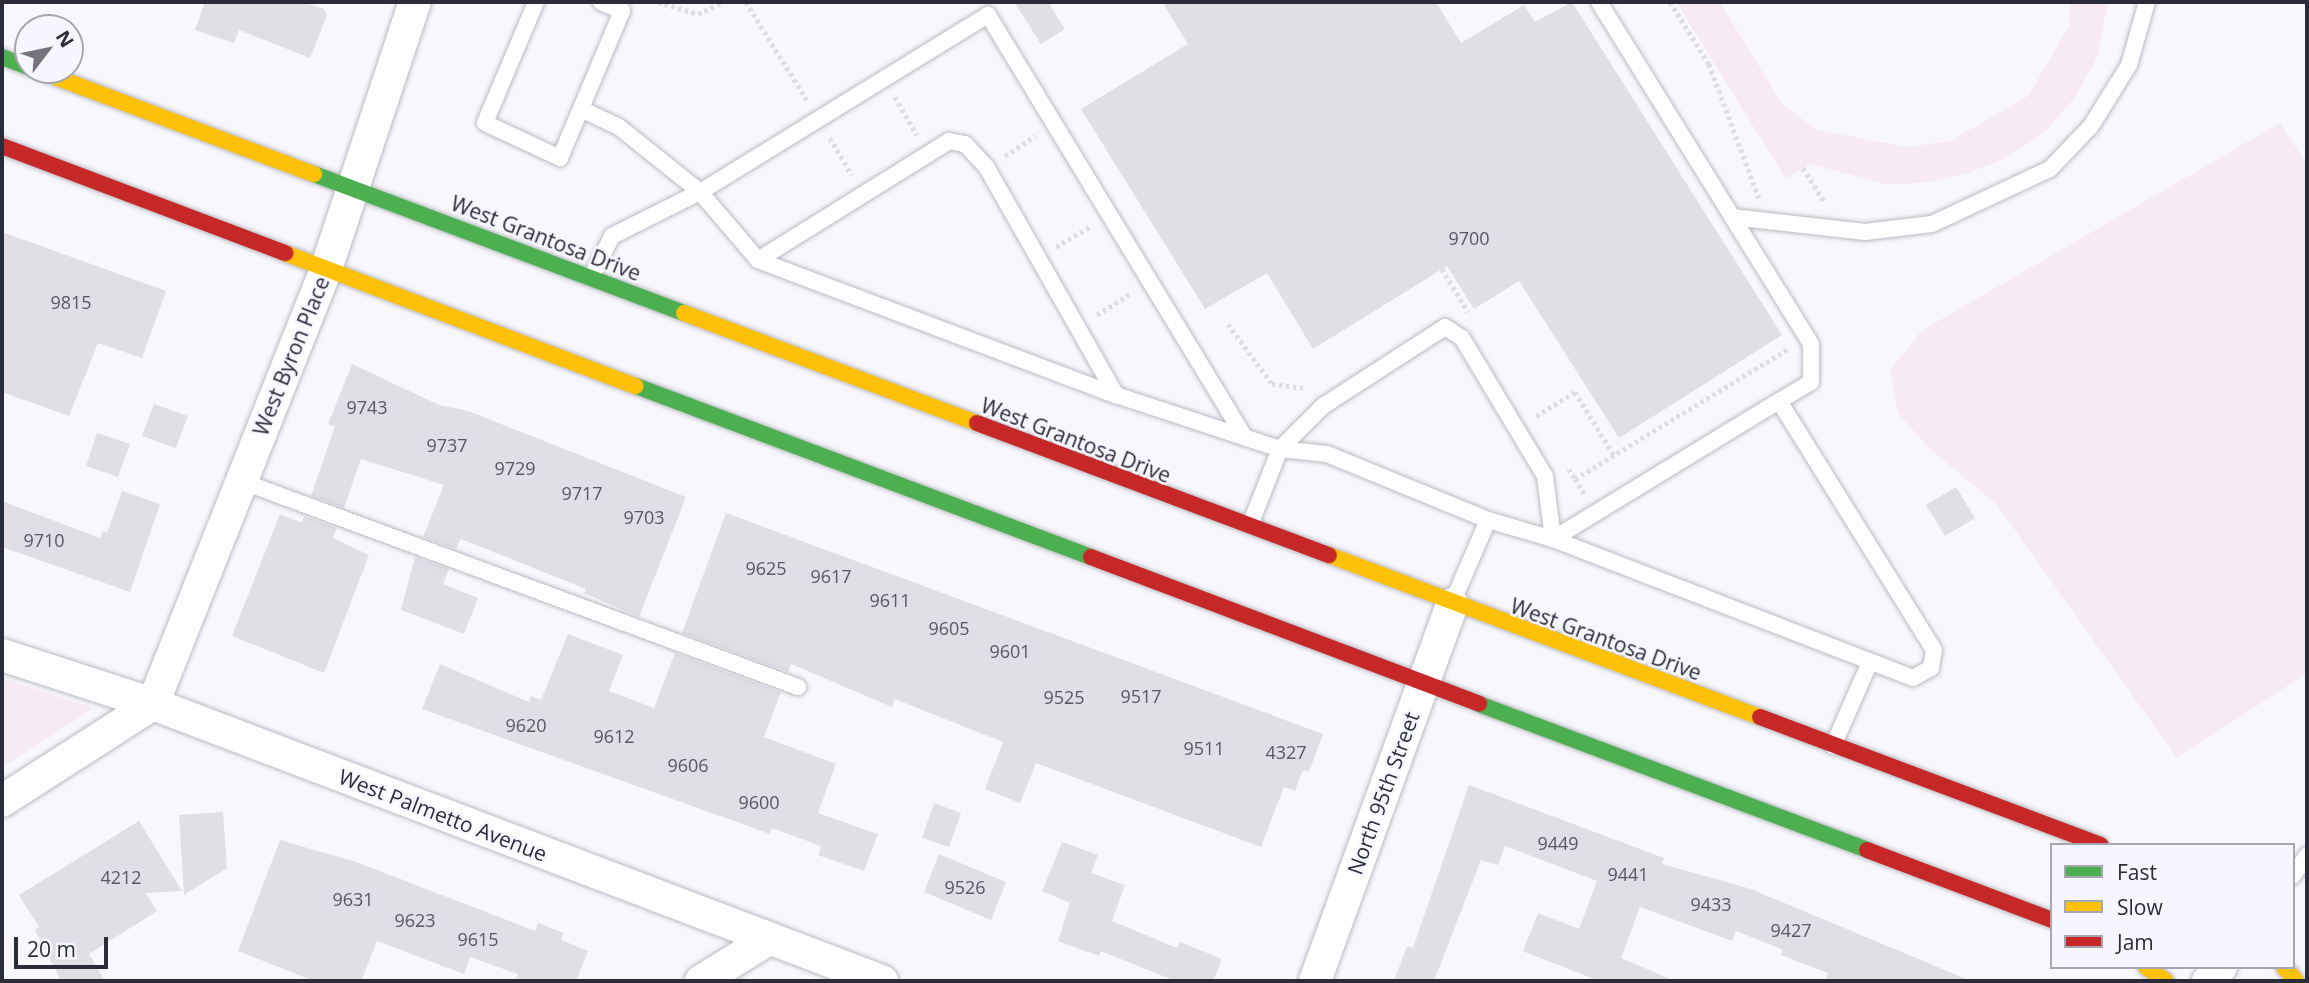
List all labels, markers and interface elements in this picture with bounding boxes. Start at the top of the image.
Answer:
north arrow [14,14,84,84]
text: N [50,25,80,52]
street label: West Grantosa Drive [448,190,644,286]
house number: 9700 [1448,227,1490,249]
street label: West Byron Place [248,273,334,439]
house number: 9815 [50,291,92,313]
street label: West Grantosa Drive [978,392,1174,488]
house number: 9743 [346,396,388,418]
house number: 9737 [426,434,468,456]
house number: 9729 [494,457,536,479]
house number: 9717 [561,482,603,504]
house number: 9703 [623,506,665,528]
house number: 9710 [23,529,65,551]
house number: 9625 [745,557,787,579]
house number: 9617 [810,565,852,587]
house number: 9611 [869,589,911,611]
street label: West Grantosa Drive [1507,593,1705,685]
house number: 9605 [928,617,970,639]
house number: 9601 [989,640,1031,662]
house number: 9517 [1120,685,1162,707]
house number: 9525 [1043,686,1085,708]
street label: North 95th Street [1342,708,1424,878]
house number: 9620 [505,714,547,736]
house number: 9612 [593,725,635,747]
house number: 9511 [1183,737,1225,759]
house number: 4327 [1265,741,1307,763]
house number: 9606 [667,754,709,776]
street label: West Palmetto Avenue [335,764,551,866]
house number: 9600 [738,791,780,813]
house number: 9449 [1537,832,1579,854]
legend [2050,843,2295,969]
text: Fast [2117,858,2157,886]
house number: 9441 [1607,863,1649,885]
house number: 4212 [100,866,142,888]
house number: 9526 [944,876,986,898]
house number: 9631 [332,888,374,910]
house number: 9433 [1690,893,1732,915]
text: Slow [2117,893,2163,921]
house number: 9623 [394,909,436,931]
house number: 9427 [1770,919,1812,941]
scale bar [18,923,112,967]
house number: 9615 [457,928,499,950]
text: Jam [2117,928,2154,956]
text: 20 m [27,935,76,963]

